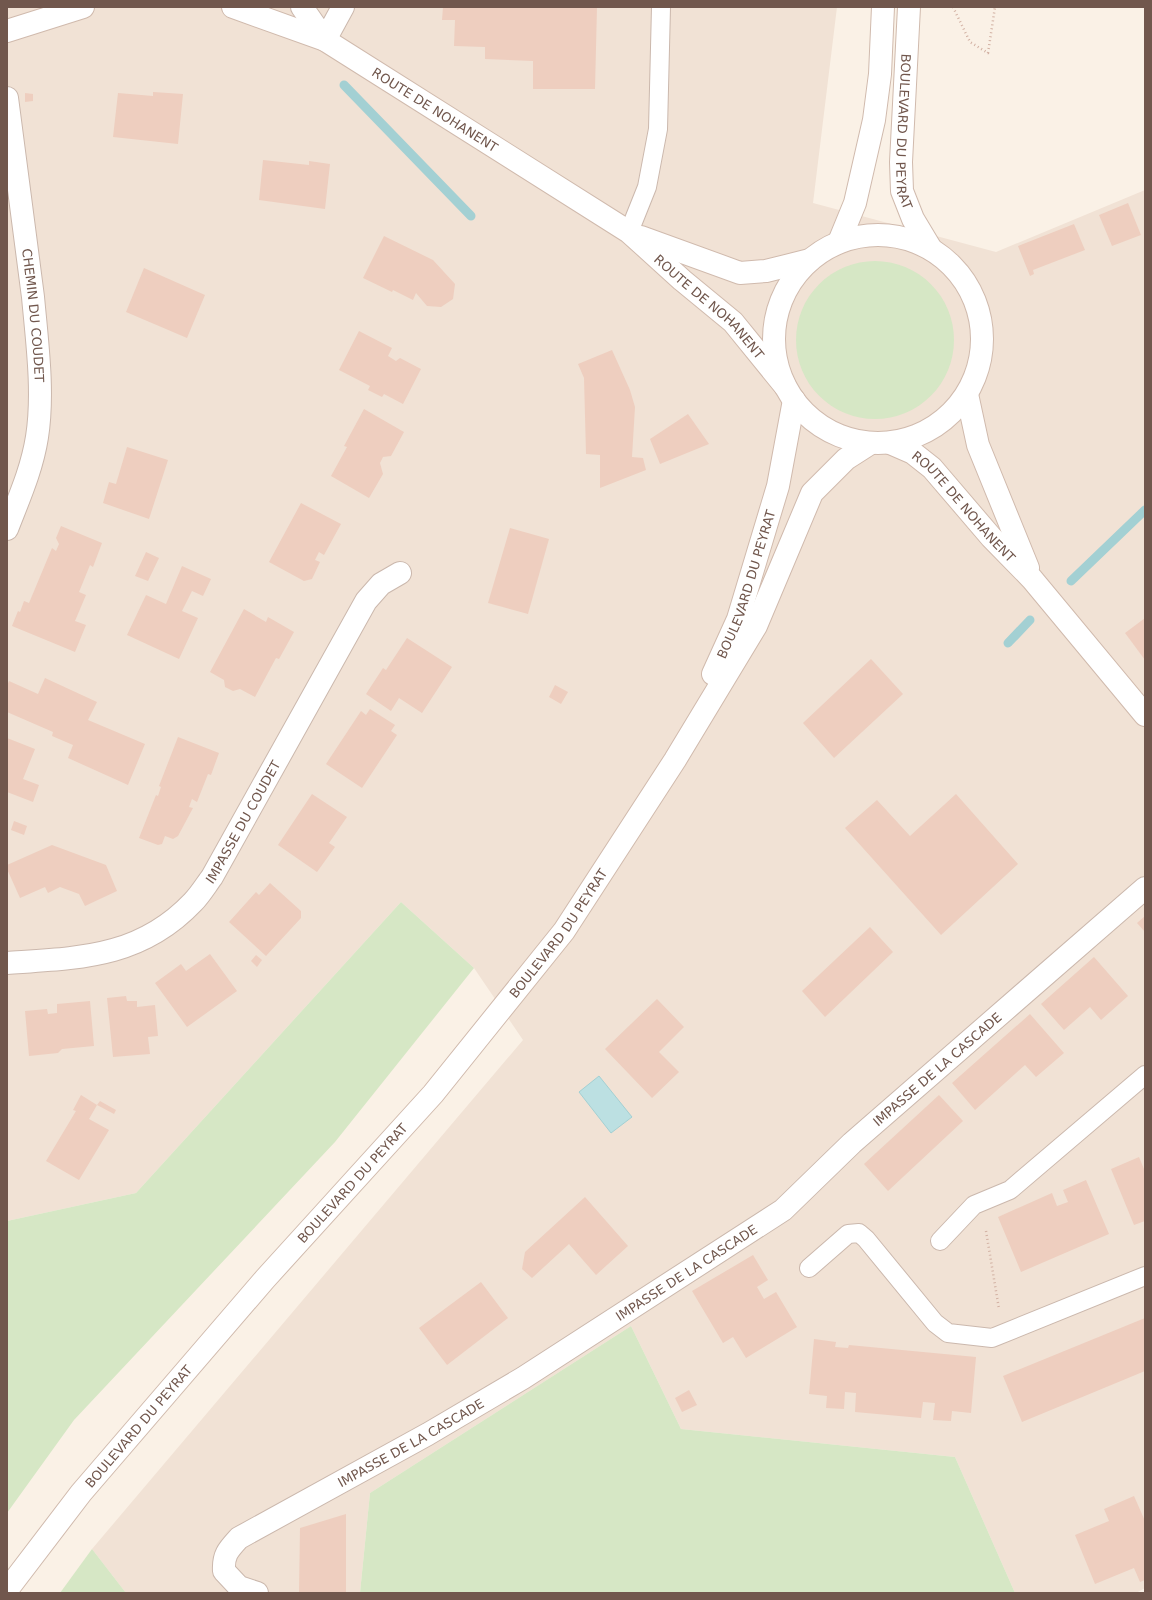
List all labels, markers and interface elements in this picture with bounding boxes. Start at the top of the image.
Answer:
street label: BOULEVARD DU PEYRAT [893,53,916,211]
street label: ROUTE DE NOHANENT [370,64,501,155]
street label: CHEMIN DU COUDET [20,247,47,383]
street label: ROUTE DE NOHANENT [651,251,767,362]
street label: ROUTE DE NOHANENT [909,448,1019,565]
street label: BOULEVARD DU PEYRAT [714,508,778,661]
street label: IMPASSE DU COUDET [202,758,283,886]
street label: BOULEVARD DU PEYRAT [506,866,610,1001]
street label: IMPASSE DE LA CASCADE [870,1009,1004,1129]
street label: BOULEVARD DU PEYRAT [294,1120,410,1246]
street label: IMPASSE DE LA CASCADE [613,1221,760,1324]
street label: BOULEVARD DU PEYRAT [82,1362,195,1490]
street label: IMPASSE DE LA CASCADE [335,1395,486,1490]

